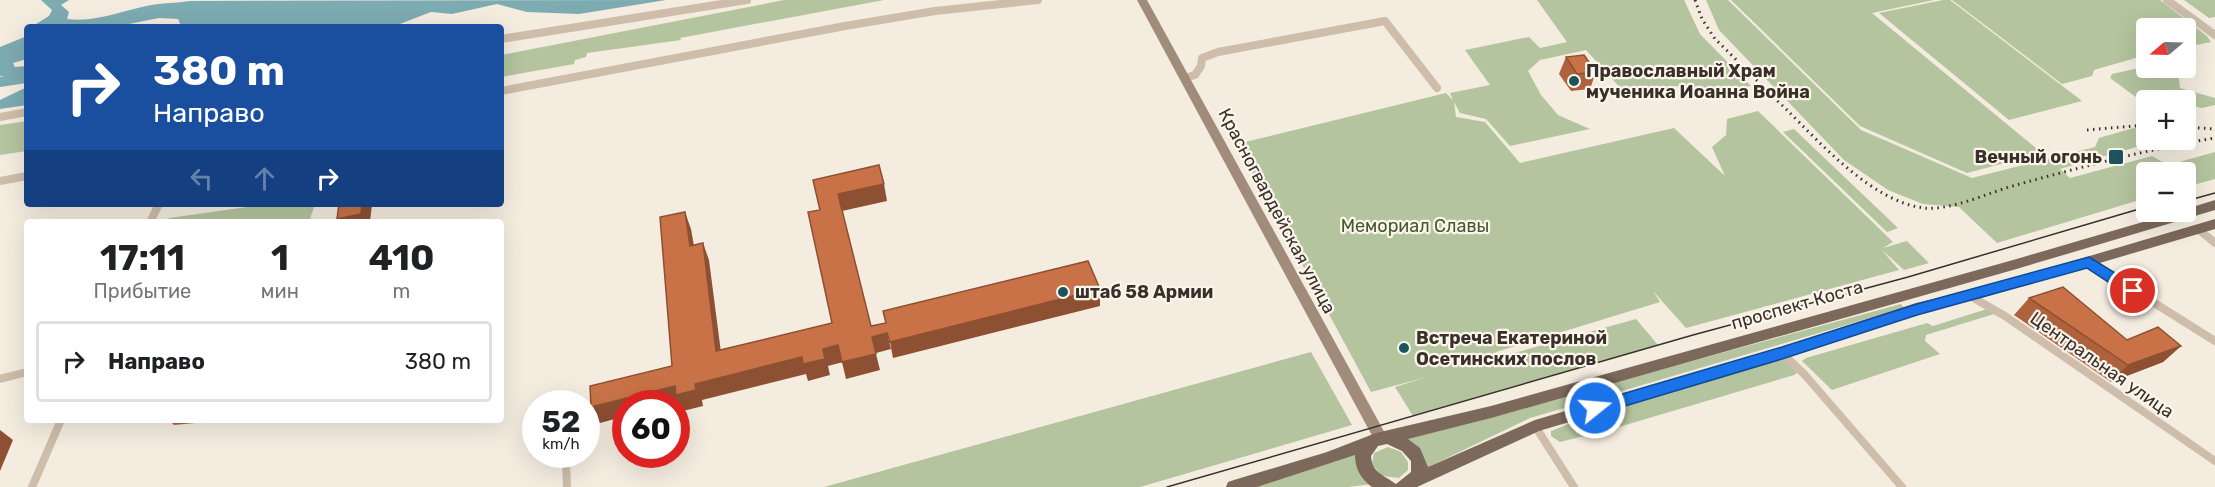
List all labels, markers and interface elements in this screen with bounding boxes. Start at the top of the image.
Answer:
north arrow [2136,18,2196,78]
map controls [2136,18,2196,222]
text: 380 m [153,46,285,96]
icon: right [54,48,132,126]
place label: Православный Храм мученика Иоанна Война [1586,60,1810,103]
marker: Православный Храм мученика Иоанна Война [1567,74,1581,88]
button: + [2136,90,2196,150]
text: Направо [153,97,265,129]
street label: Красногвардейская улица [1213,105,1341,317]
place label: Вечный огонь [1974,146,2102,168]
marker: Вечный огонь [2107,148,2125,166]
icon: left [185,162,218,195]
icon: ahead [248,162,281,195]
icon: right [311,162,344,195]
button: − [2136,162,2196,222]
park label: Мемориал Славы [1341,215,1489,237]
text: 17:11 [100,236,185,279]
text: 1 [271,236,289,279]
text: 410 [368,236,434,279]
pin [2107,265,2158,316]
icon: arrive [2116,274,2149,307]
street label: проспект Коста [1729,276,1865,334]
text: Прибытие [94,279,191,303]
text: мин [261,279,299,303]
text: m [393,279,410,303]
place label: штаб 58 Армии [1075,281,1213,303]
marker: штаб 58 Армии [1056,285,1070,299]
street label: Центральная улица [2026,307,2178,423]
place label: Встреча Екатериной Осетинских послов [1416,327,1607,370]
marker: Встреча Екатериной Осетинских послов [1397,341,1411,355]
icon: right [57,345,90,378]
text: Направо [108,348,205,375]
text: 380 m [405,348,471,375]
position arrow [1563,376,1627,440]
speed limit sign: 60 [612,390,690,468]
text: 52 [542,404,580,440]
text: km/h [542,435,580,453]

